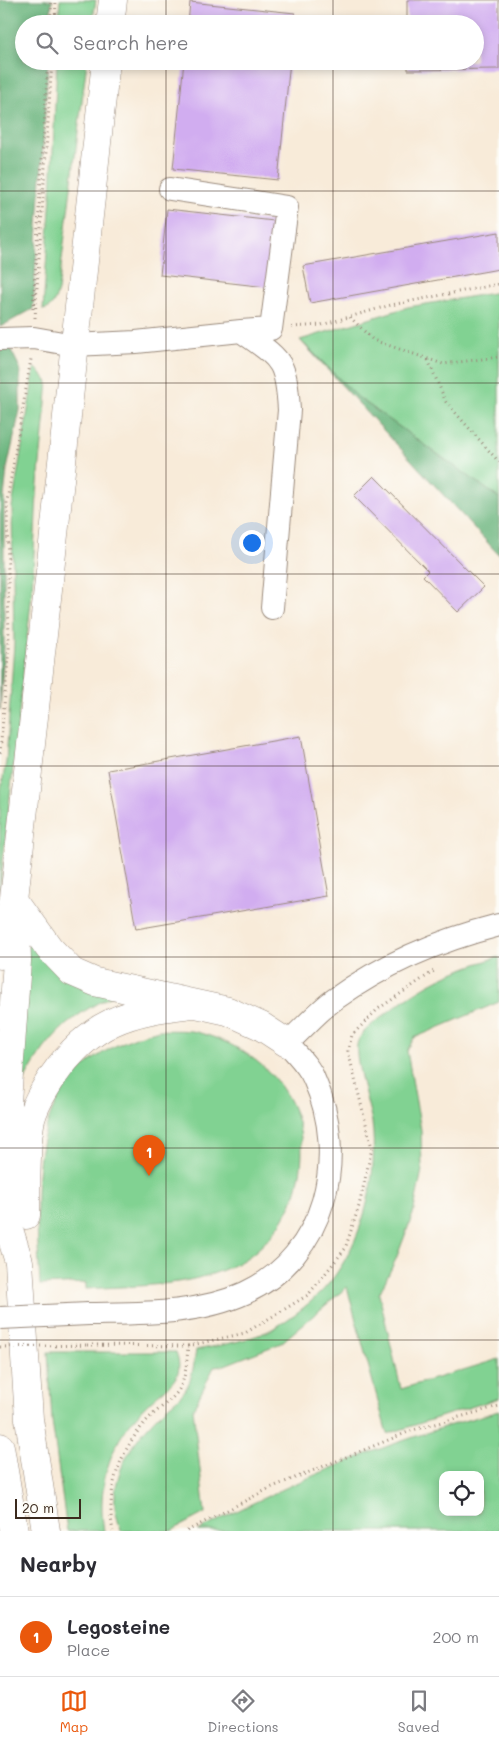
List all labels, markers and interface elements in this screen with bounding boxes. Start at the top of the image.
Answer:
search box [15,15,484,70]
icon: search [33,29,61,57]
text: Search here [73,30,189,55]
your location [239,530,265,556]
pin: 1 [133,1135,165,1176]
map controls [439,1471,484,1516]
button: locate [439,1471,484,1516]
scale bar [15,1496,81,1519]
text: 20 m [22,1498,54,1517]
text: Nearby [20,1550,97,1577]
text: Legosteine [67,1614,170,1639]
text: 1 [32,1626,40,1647]
text: 200 m [432,1626,479,1647]
text: Place [67,1639,110,1660]
tab: Map [60,1687,88,1736]
tab: Directions [207,1687,279,1736]
tab: Saved [398,1687,439,1736]

